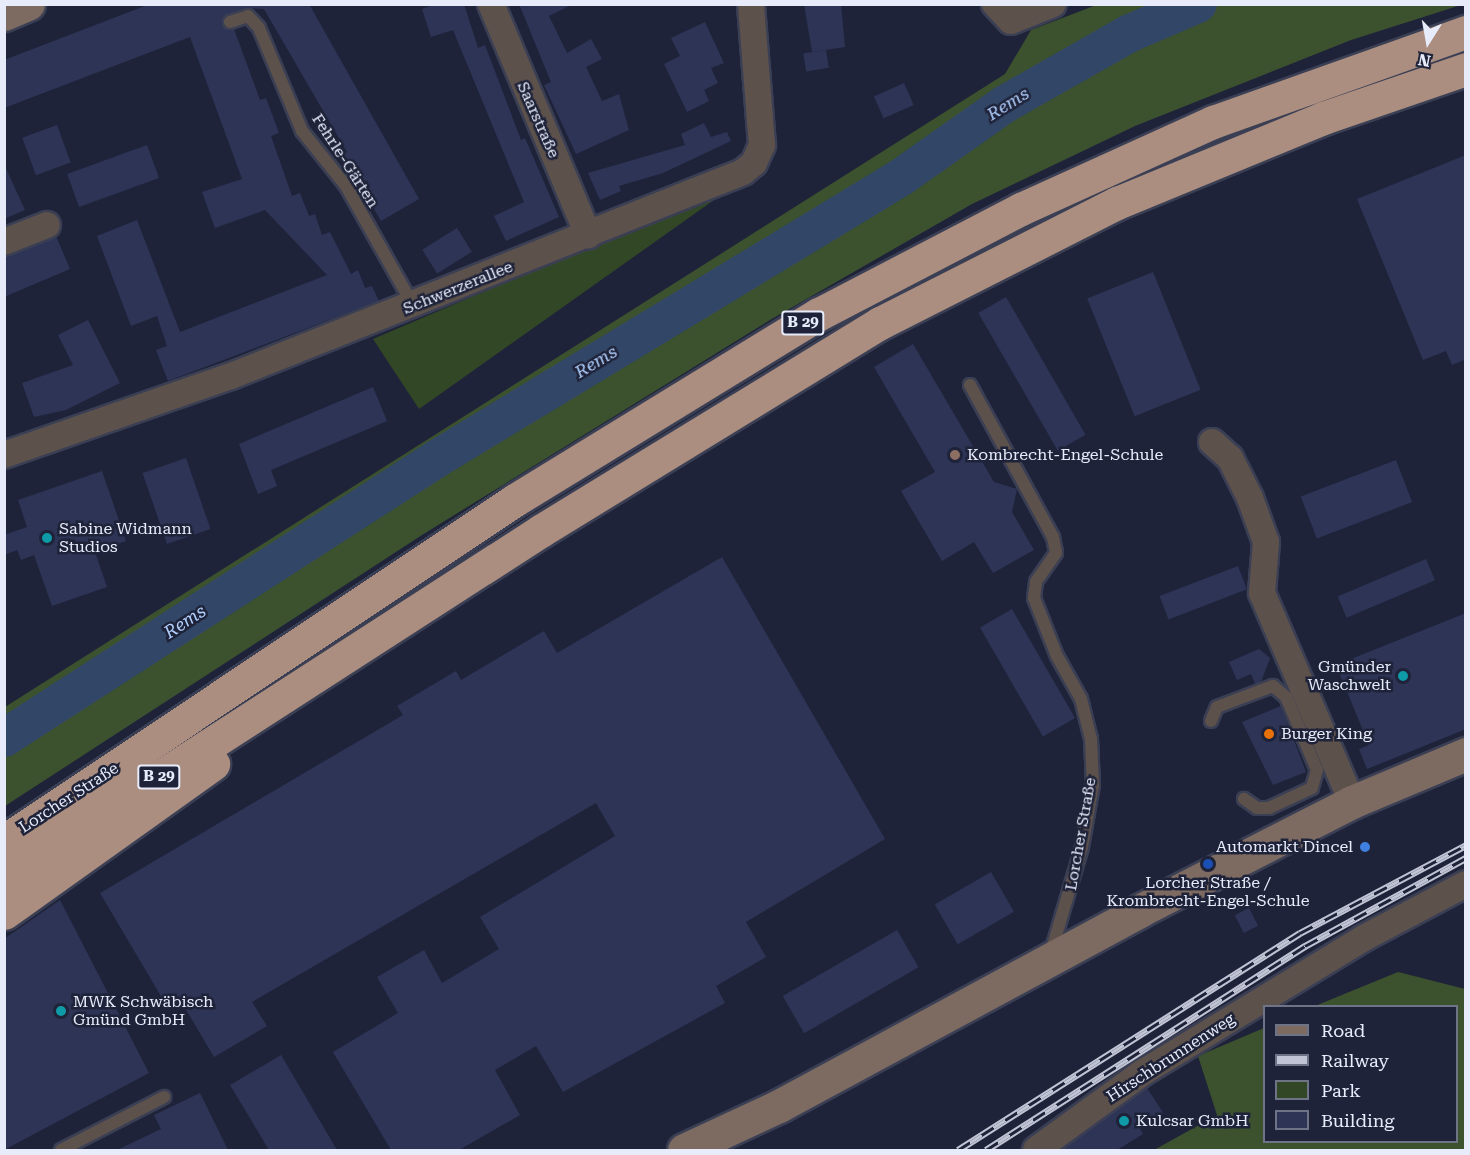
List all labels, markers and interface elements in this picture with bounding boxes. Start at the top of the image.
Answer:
north arrow [1398,12,1458,72]
text: N [1417,50,1432,71]
street label: Saarstraße [513,79,563,161]
water label: Rems [983,83,1033,125]
street label: Fehrle-Gärten [307,110,383,212]
street label: Schwerzerallee [400,257,516,319]
road number: B 29 [780,311,826,335]
water label: Rems [571,341,621,383]
place label: Kombrecht-Engel-Schule [967,445,1163,465]
marker: Kombrecht-Engel-Schule [948,448,962,462]
place label: Sabine Widmann Studios [59,519,192,557]
marker: Sabine Widmann Studios [40,531,54,545]
water label: Rems [160,600,210,644]
place label: Gmünder Waschwelt [1308,657,1391,695]
marker: Gmünder Waschwelt [1396,669,1410,683]
place label: Burger King [1281,724,1372,744]
marker: Burger King [1262,727,1276,741]
street label: Lorcher Straße [16,759,122,837]
road number: B 29 [136,765,182,789]
street label: Lorcher Straße [1062,776,1100,892]
place label: Automarkt Dincel [1216,837,1353,857]
marker: Automarkt Dincel [1358,840,1372,854]
marker: Lorcher Straße / Krombrecht-Engel-Schule [1201,857,1215,871]
place label: Lorcher Straße / Krombrecht-Engel-Schule [1106,873,1310,911]
place label: MWK Schwäbisch Gmünd GmbH [73,992,213,1030]
marker: MWK Schwäbisch Gmünd GmbH [54,1004,68,1018]
legend [1263,1005,1458,1143]
street label: Hirschbrunnenweg [1103,1009,1239,1107]
text: Road [1321,1020,1365,1041]
text: Railway [1321,1050,1389,1071]
text: Park [1321,1080,1361,1101]
text: Building [1321,1110,1395,1131]
place label: Kulcsar GmbH [1136,1111,1248,1131]
marker: Kulcsar GmbH [1117,1114,1131,1128]

